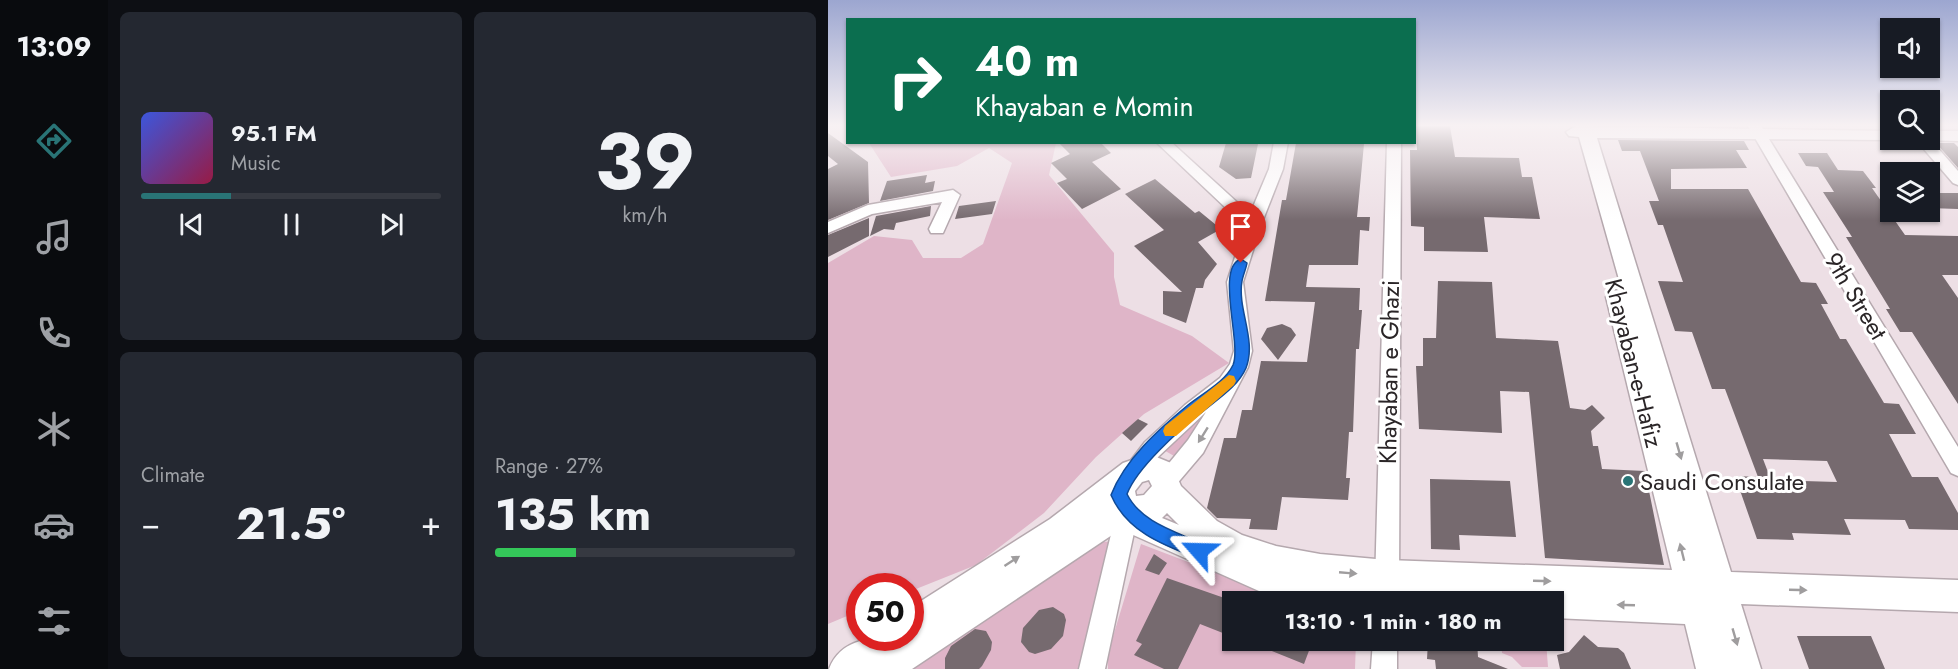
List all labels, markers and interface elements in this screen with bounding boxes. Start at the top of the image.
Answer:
map controls [1880,18,1940,222]
button: sound [1880,18,1940,78]
text: 13:09 [16,27,92,66]
text: 40 m [975,31,1079,92]
icon: right [876,42,954,120]
text: Khayaban e Momin [975,87,1194,126]
button: search [1880,90,1940,150]
text: 39 [595,106,695,218]
text: 95.1 FM [231,117,317,149]
icon: directions [33,120,75,162]
text: Music [231,149,281,178]
button: layers [1880,162,1940,222]
text: km/h [622,201,668,230]
pin [1215,201,1266,263]
icon: previous [175,208,208,241]
icon: pause [275,208,308,241]
icon: next [375,208,408,241]
icon: arrive [1224,210,1257,243]
icon: music [33,216,75,258]
street label: 9th Street [1816,246,1896,347]
street label: Khayaban-e-Hafiz [1596,275,1672,451]
street label: Khayaban e Ghazi [1370,280,1408,464]
icon: phone [33,312,75,354]
icon: climate [33,408,75,450]
one-way arrow [1198,427,1209,443]
one-way arrow [1674,442,1684,460]
text: Range · 27% [495,452,603,481]
text: Climate [141,461,205,490]
place label: Saudi Consulate [1640,464,1804,499]
marker: Saudi Consulate [1621,474,1635,488]
text: 135 km [495,482,651,547]
text: 21.5° [236,491,345,556]
text: − [141,500,160,547]
text: + [421,500,441,547]
icon: car [33,504,75,546]
position arrow [1167,519,1231,583]
one-way arrow [1677,542,1686,560]
one-way arrow [1004,555,1021,566]
one-way arrow [1338,568,1357,578]
speed limit sign: 50 [846,573,924,651]
one-way arrow [1533,576,1552,586]
one-way arrow [1788,585,1807,594]
icon: filters [33,600,75,642]
one-way arrow [1617,601,1636,610]
text: 13:10 · 1 min · 180 m [1284,605,1502,637]
one-way arrow [1731,629,1740,647]

